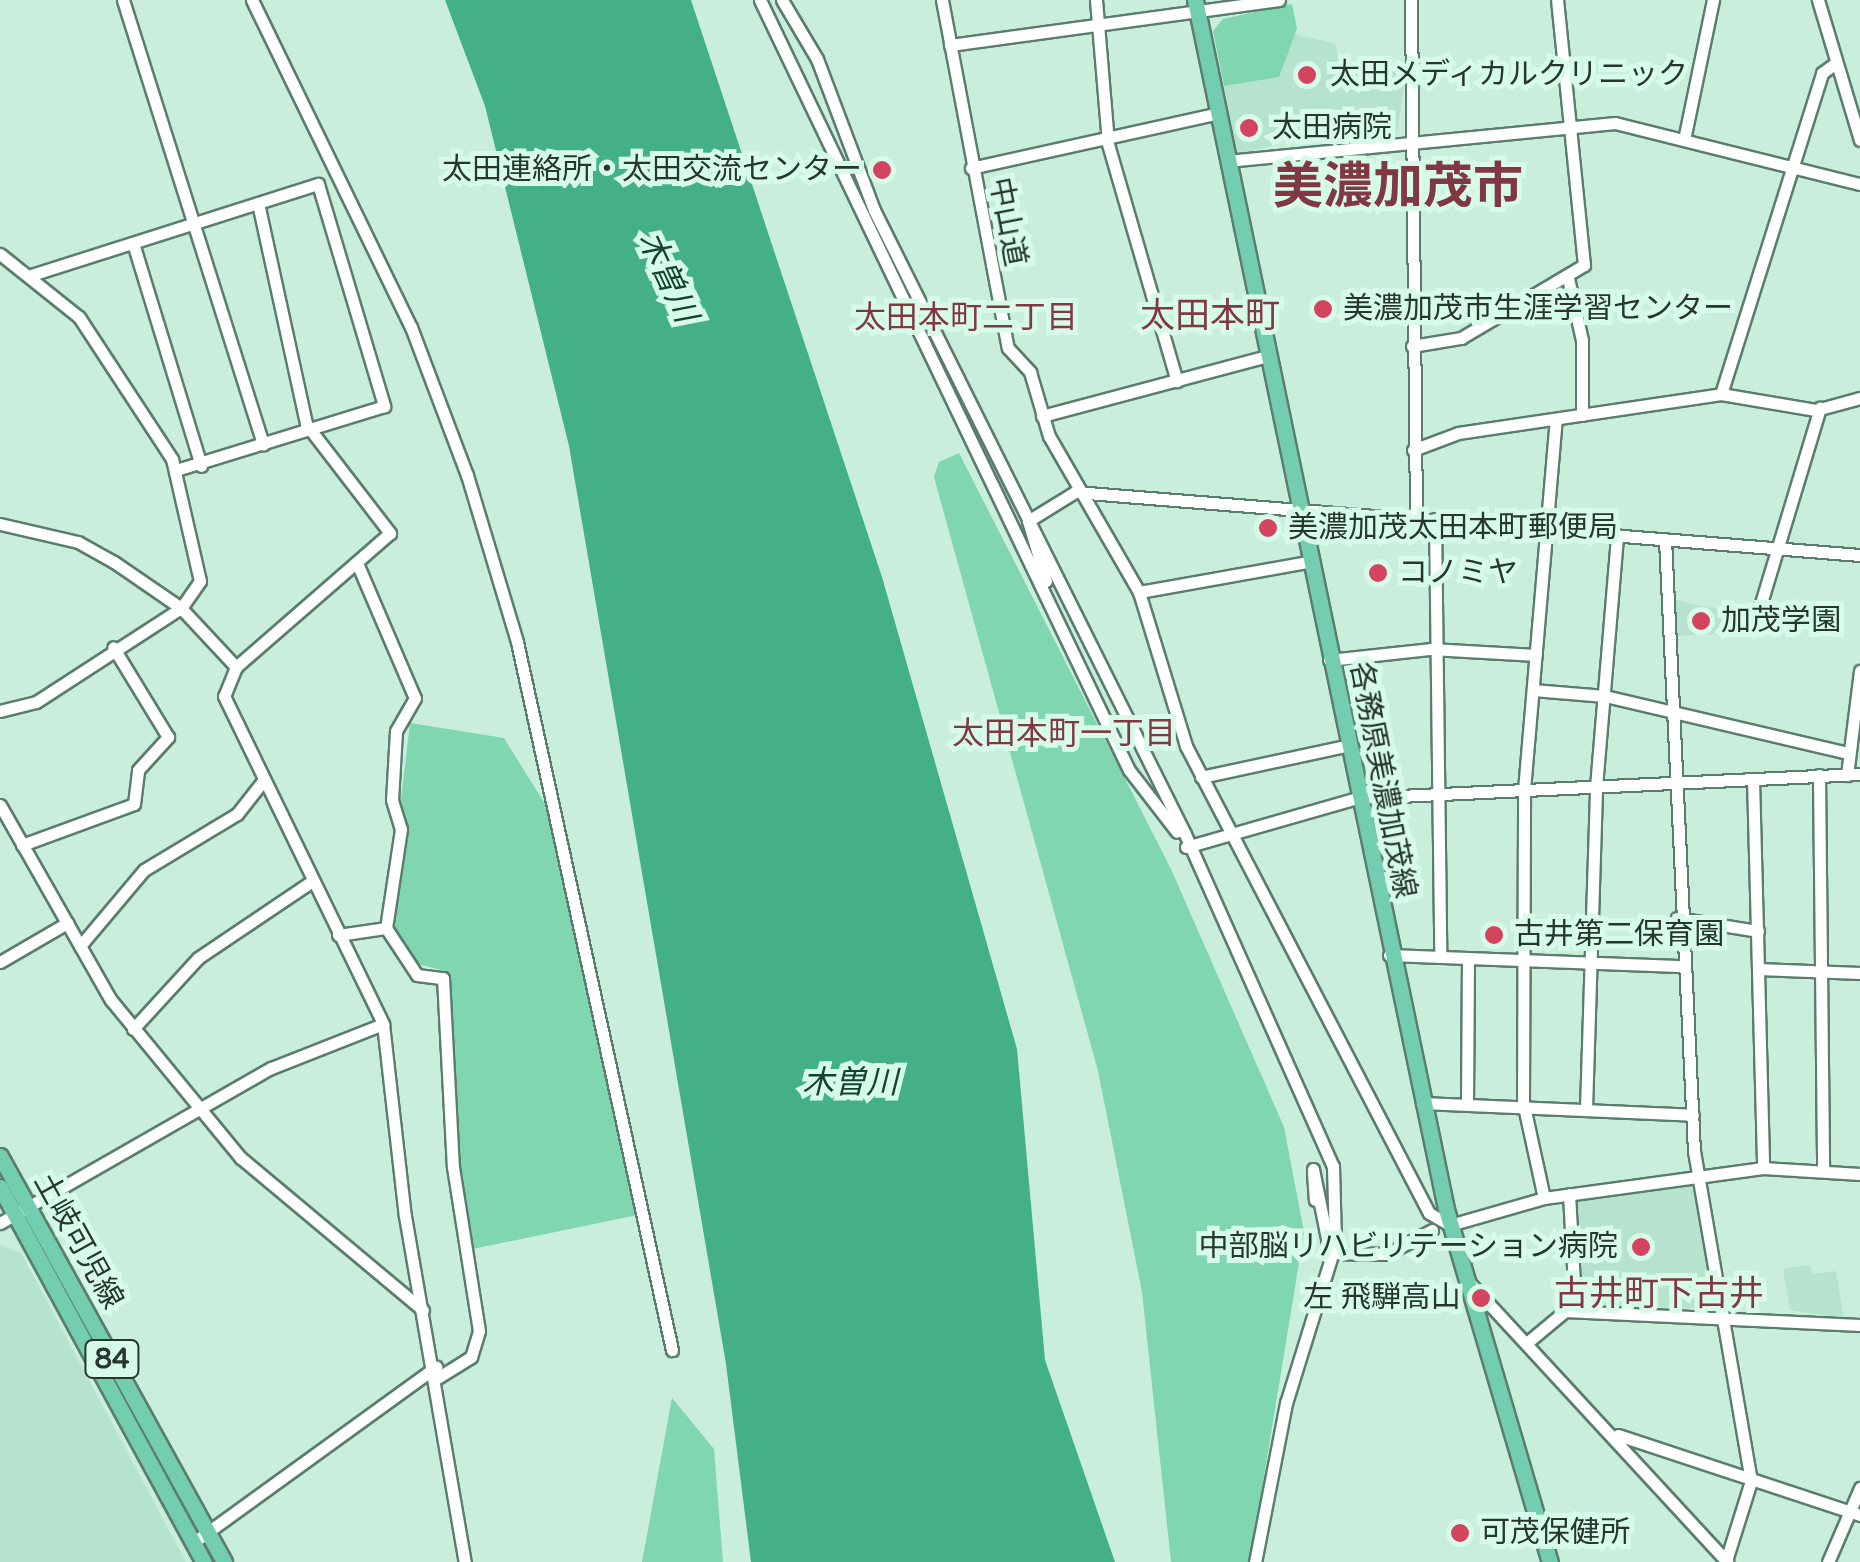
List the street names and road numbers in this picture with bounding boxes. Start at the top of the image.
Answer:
street label: 中山道 [981,174,1033,270]
street label: 各務原美濃加茂線 [1341,659,1423,901]
street label: 土岐可児線 [26,1167,130,1315]
road number: 84 [82,1336,142,1382]

